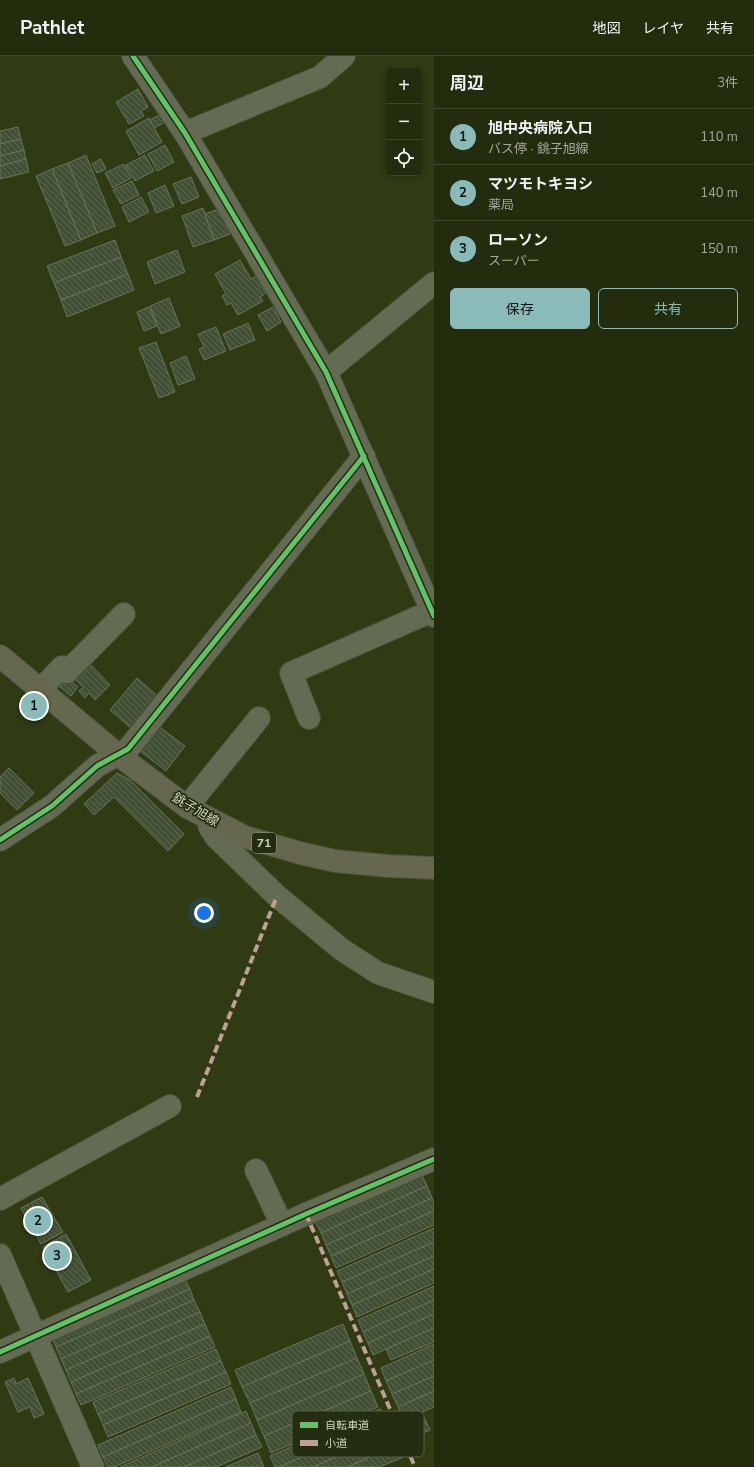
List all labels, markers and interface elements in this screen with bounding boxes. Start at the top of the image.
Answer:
text: Pathlet [20,15,84,41]
text: 地図 [592,19,620,38]
text: レイヤ [642,19,684,38]
text: 共有 [706,19,734,38]
map controls [386,68,422,176]
button: + [386,68,422,104]
text: 周辺 [450,72,484,95]
text: 3件 [717,74,738,92]
button: − [386,104,422,140]
text: 旭中央病院入口 [488,118,593,138]
text: 1 [459,128,467,146]
text: 110 m [700,128,738,146]
button: locate [386,140,422,176]
text: バス停 · 銚子旭線 [488,140,589,158]
text: マツモトキヨシ [488,174,593,194]
text: 2 [459,184,467,202]
text: 140 m [700,184,738,202]
text: 薬局 [488,196,514,214]
text: ローソン [488,230,548,250]
text: 3 [459,240,467,258]
text: 150 m [700,240,738,258]
text: スーパー [488,252,540,270]
button: 保存 [450,288,590,329]
button: 共有 [598,288,738,329]
pin: 1 [21,691,47,721]
street label: 銚子旭線 [169,789,222,831]
road number: 71 [252,833,276,853]
your location [194,903,214,923]
pin: 2 [25,1206,51,1236]
pin: 3 [44,1241,70,1271]
legend [292,1411,424,1457]
text: 自転車道 [325,1418,369,1433]
text: 小道 [325,1436,347,1451]

